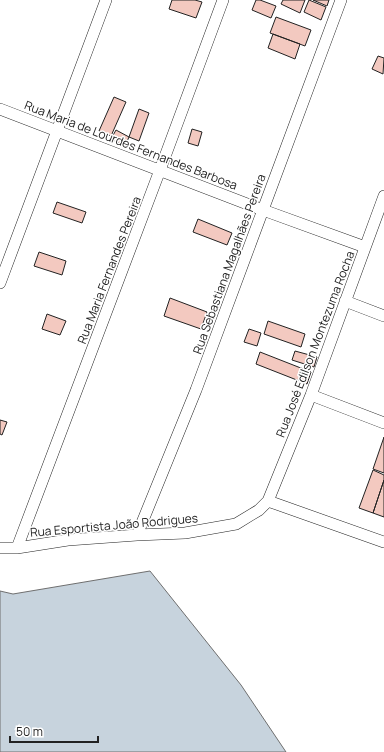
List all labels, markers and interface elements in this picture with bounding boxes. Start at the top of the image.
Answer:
street label: Rua Maria de Lourdes Fernandes Barbosa [22,96,240,194]
street label: Rua Sebastiana Magalhães Pereira [188,172,270,356]
street label: Rua Maria Fernandes Pereira [73,194,145,346]
street label: Rua José Edilson Montezuma Rocha [272,248,358,440]
street label: Rua Esportista João Rodrigues [29,509,199,541]
scale bar [10,718,98,744]
text: 50 m [16,723,43,740]

